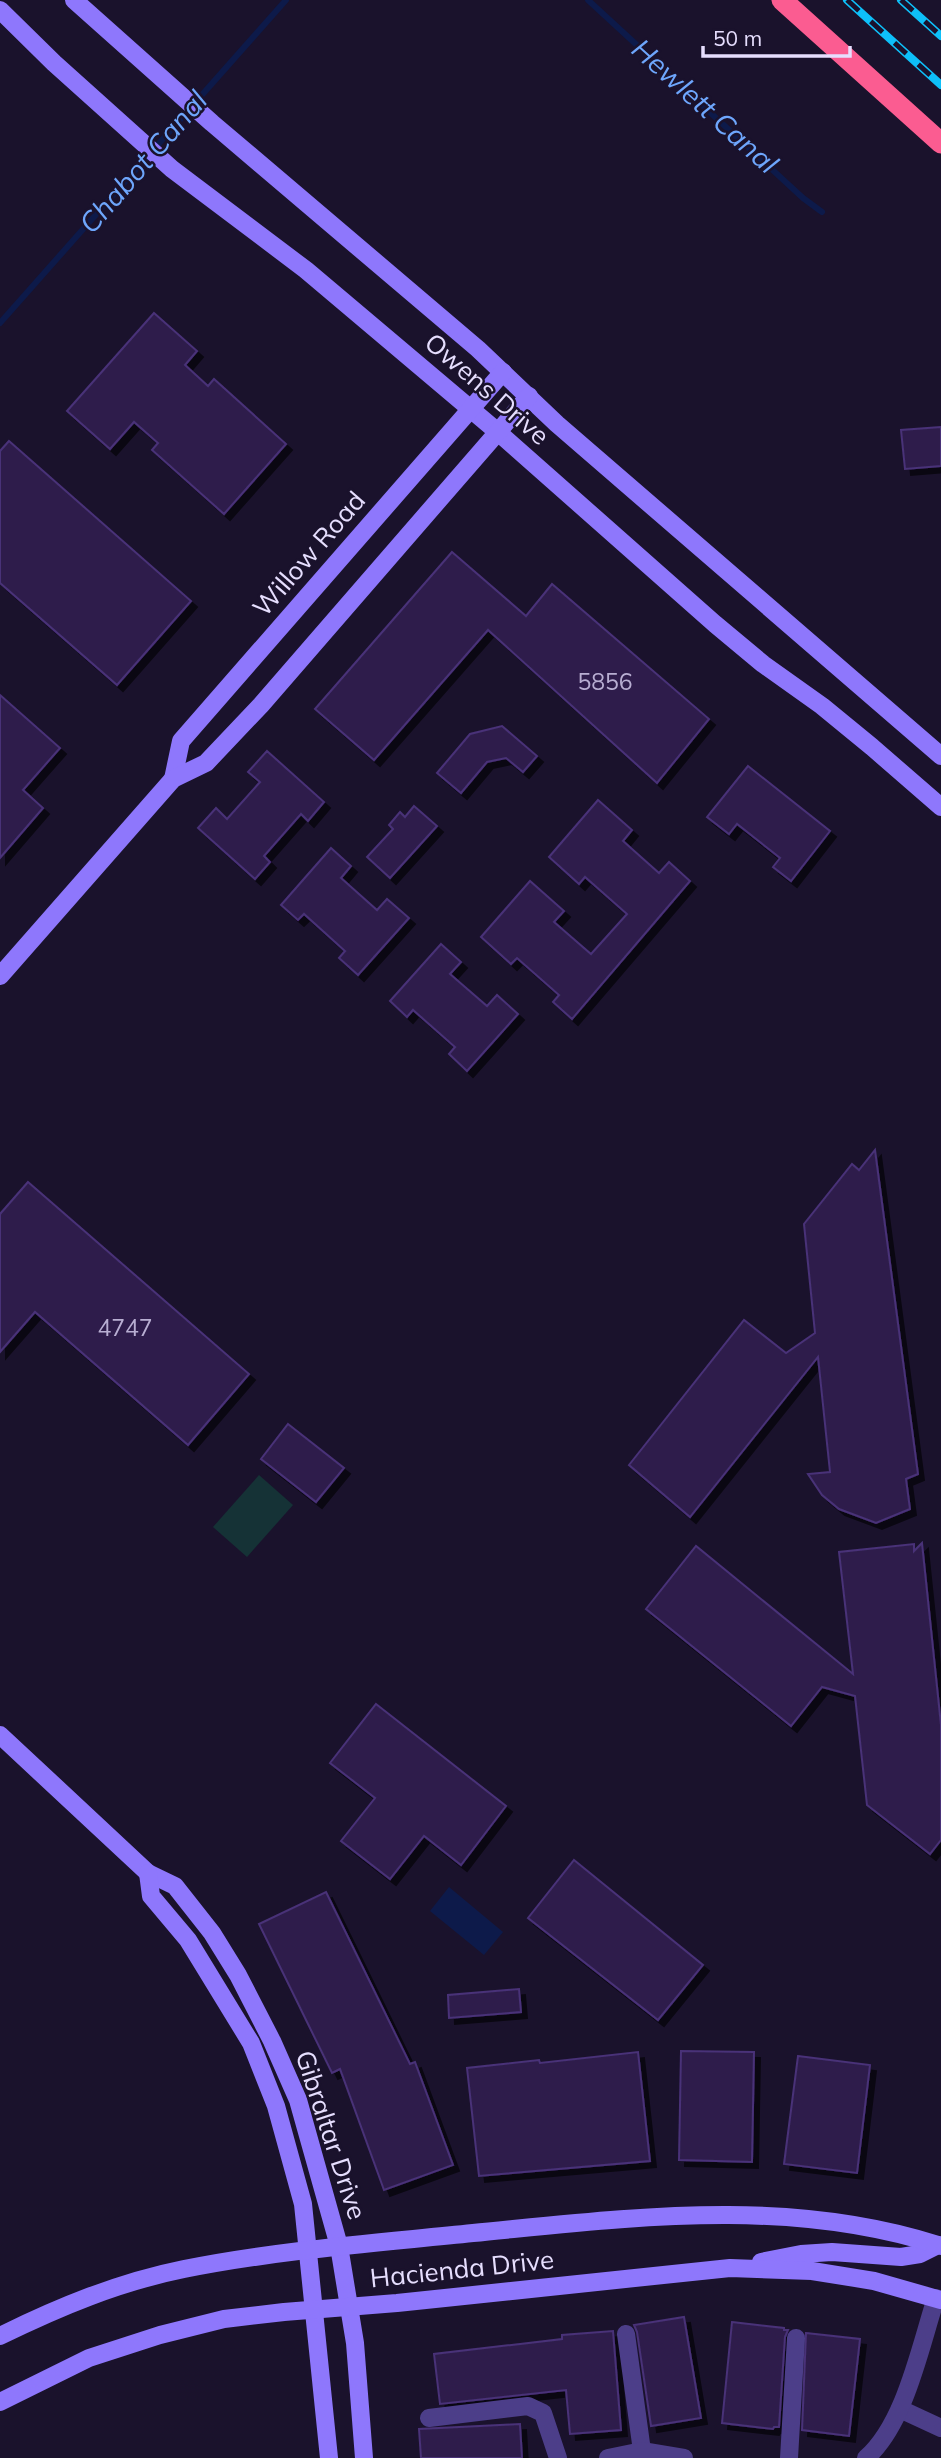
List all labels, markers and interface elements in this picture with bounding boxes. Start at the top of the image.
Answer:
scale bar [703,14,850,58]
text: 50 m [713,25,762,51]
water label: Hewlett Canal [625,31,786,181]
water label: Chabot Canal [71,83,214,240]
street label: Owens Drive [418,326,556,452]
street label: Willow Road [245,484,372,623]
house number: 5856 [577,667,633,696]
house number: 4747 [97,1313,153,1342]
street label: Gibraltar Drive [289,2046,374,2223]
street label: Hacienda Drive [368,2242,556,2295]

